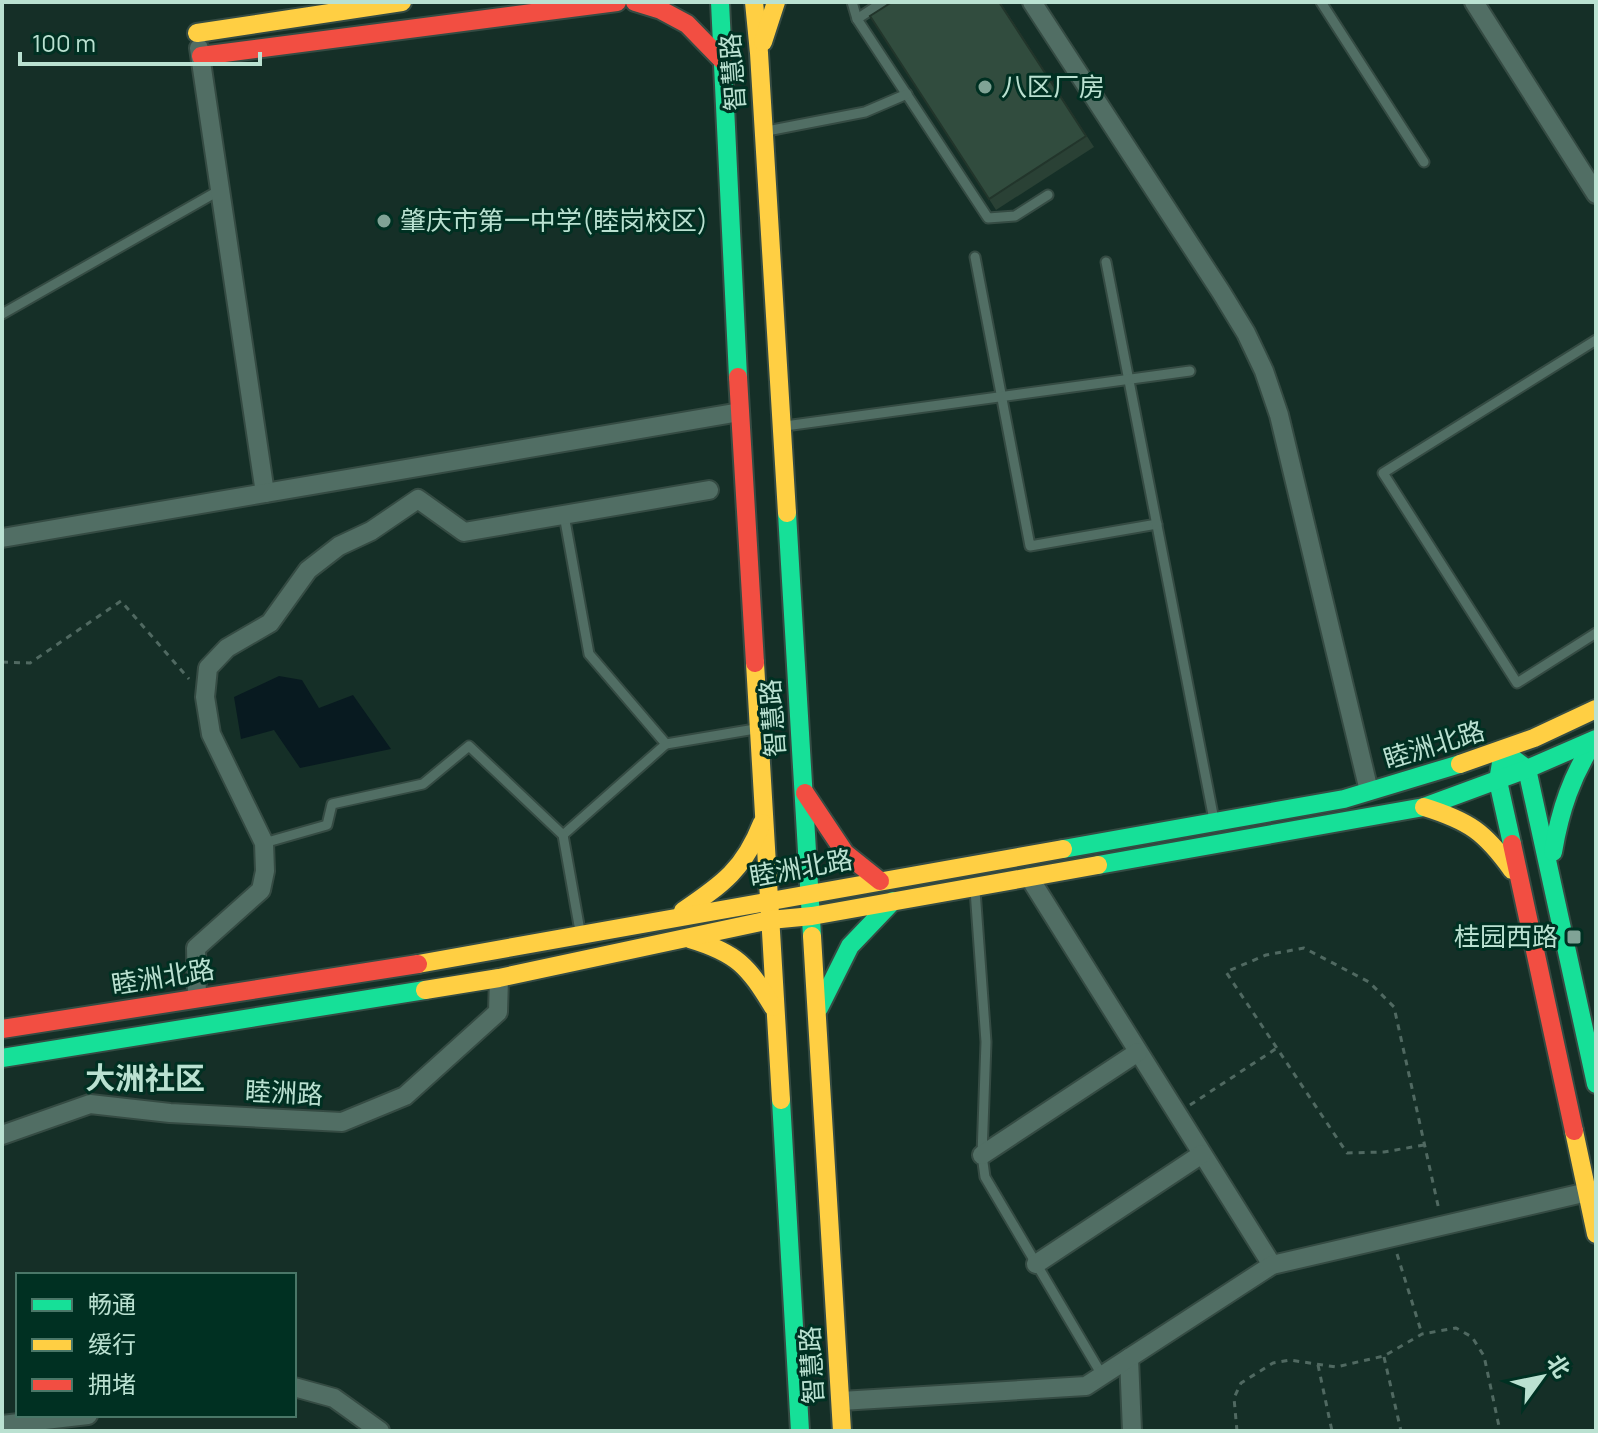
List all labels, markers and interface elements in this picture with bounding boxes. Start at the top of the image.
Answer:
scale bar [20,16,260,66]
text: 100 m [32,26,96,59]
street label: 智慧路 [711,32,753,112]
place label: 八区厂房 [1001,68,1105,104]
marker: 八区厂房 [976,78,994,96]
place label: 肇庆市第一中学(睦岗校区) [400,202,708,238]
marker: 肇庆市第一中学(睦岗校区) [375,212,393,230]
street label: 智慧路 [751,678,793,758]
street label: 睦洲北路 [1379,712,1489,776]
street label: 睦洲北路 [746,840,855,894]
place label: 桂园西路 [1454,918,1558,954]
marker: 桂园西路 [1565,928,1583,946]
street label: 睦洲北路 [109,950,217,1002]
district label: 大洲社区 [85,1057,205,1098]
street label: 睦洲路 [244,1072,324,1112]
legend [16,1273,296,1417]
text: 畅通 [88,1287,136,1320]
street label: 智慧路 [791,1325,831,1405]
text: 缓行 [88,1327,136,1360]
north arrow [1502,1337,1582,1417]
text: 北 [1540,1349,1577,1384]
text: 拥堵 [88,1367,136,1400]

